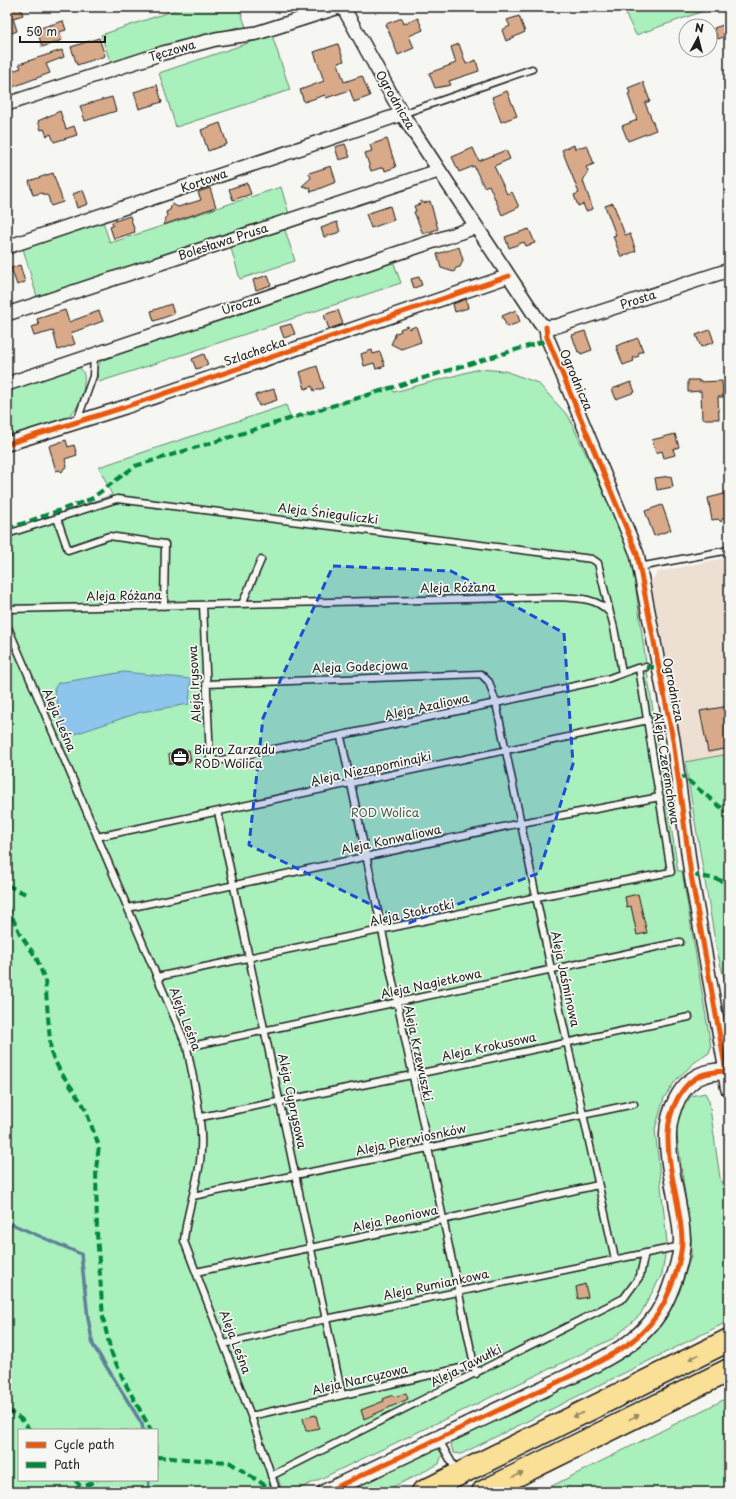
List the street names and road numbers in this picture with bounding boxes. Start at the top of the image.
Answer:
street label: Tęczowa [146,35,198,65]
street label: Ogrodnicza [372,67,420,133]
street label: Kortowa [178,164,230,196]
street label: Bolesława Prusa [175,218,271,264]
street label: Prosta [617,285,658,313]
street label: Urocza [219,289,263,319]
street label: Szlachecka [221,332,289,370]
street label: Ogrodnicza [556,346,598,414]
street label: Aleja Śnieguliczki [277,498,379,528]
street label: Aleja Różana [420,577,496,597]
street label: Aleja Różana [86,585,162,605]
street label: Aleja Irysowa [183,644,205,723]
street label: Aleja Godecjowa [312,655,409,677]
street label: Ogrodnicza [659,656,689,724]
street label: Aleja Leśna [39,685,82,754]
street label: Aleja Azaliowa [383,688,471,724]
street label: Aleja Czeremchowa [649,710,685,826]
street label: Aleja Niezapominajki [309,746,433,790]
street label: Aleja Konwaliowa [339,820,443,858]
street label: Aleja Stokrotki [368,894,456,930]
street label: Aleja Jaśminowa [547,929,585,1029]
street label: Aleja Nagietkowa [379,963,483,1002]
street label: Aleja Leśna [166,984,207,1054]
street label: Aleja Krzewuszki [400,1003,438,1103]
street label: Aleja Krokusowa [440,1027,538,1065]
street label: Aleja Cyprysowa [274,1051,312,1151]
street label: Aleja Pierwiosnków [354,1118,468,1160]
street label: Aleja Peoniowa [350,1200,440,1236]
street label: Aleja Rumiankowa [381,1264,491,1304]
street label: Aleja Leśna [216,1307,257,1377]
street label: Aleja Tawułki [427,1339,504,1391]
street label: Aleja Narcyzowa [310,1359,410,1399]

